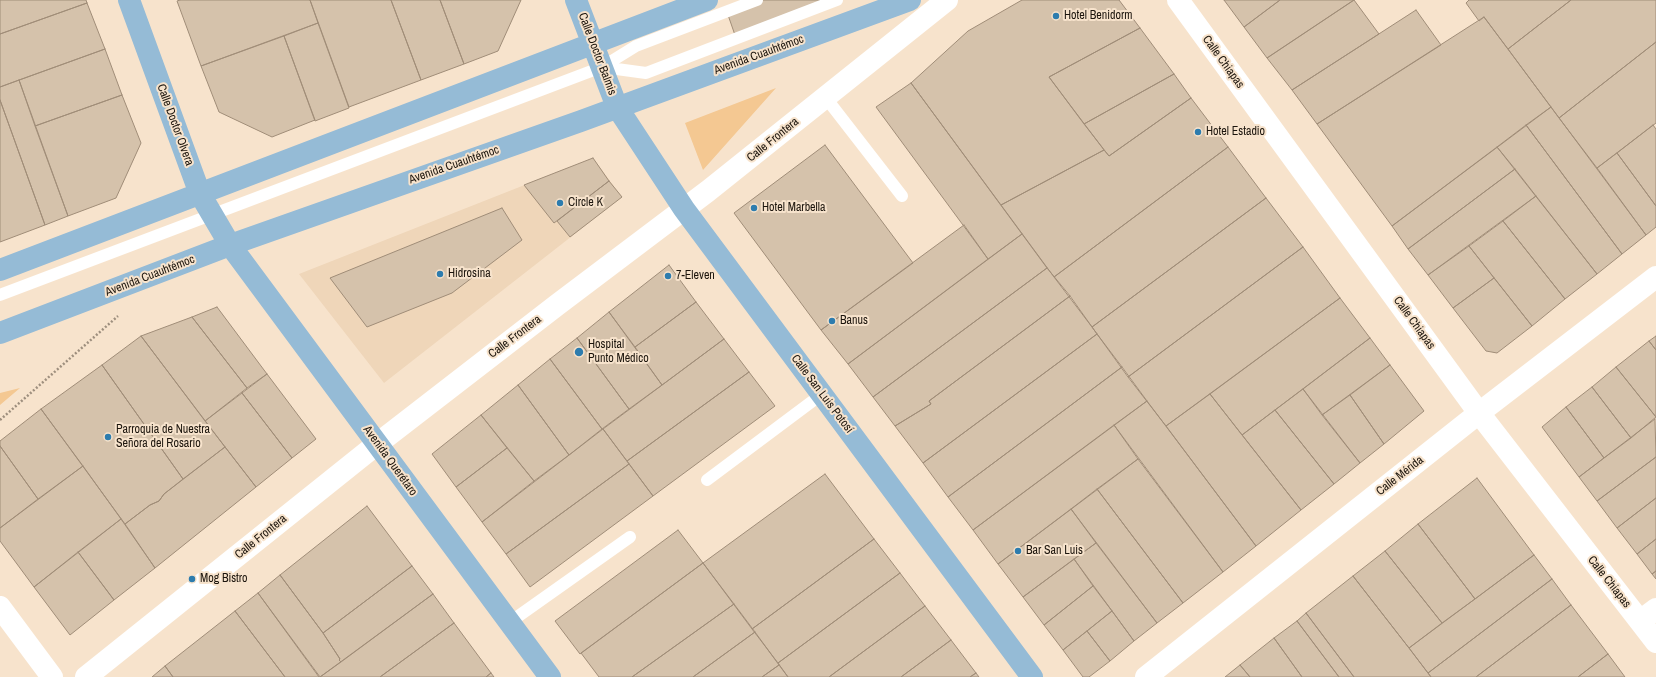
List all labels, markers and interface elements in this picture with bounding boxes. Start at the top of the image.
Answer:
place label: Hotel Benidorm [1064,9,1132,23]
street label: Calle Doctor Balmis [575,11,619,97]
marker: Hotel Benidorm [1051,11,1061,21]
street label: Avenida Cuauhtémoc [712,32,806,78]
street label: Calle Chiapas [1199,33,1247,91]
street label: Calle Doctor Olvera [154,82,196,168]
street label: Calle Frontera [744,115,802,165]
place label: Hotel Estadio [1206,125,1265,139]
marker: Hotel Estadio [1193,127,1203,137]
street label: Avenida Cuauhtémoc [407,143,501,187]
place label: Circle K [568,196,603,210]
marker: Circle K [555,198,565,208]
place label: Hotel Marbella [762,201,825,215]
marker: Hotel Marbella [749,203,759,213]
street label: Avenida Cuauhtémoc [103,252,197,300]
place label: Hidrosina [448,267,491,281]
marker: Hidrosina [435,269,445,279]
place label: 7-Eleven [676,269,715,283]
marker: 7-Eleven [663,271,673,281]
street label: Calle Chiapas [1390,294,1438,352]
street label: Calle Frontera [486,312,544,362]
place label: Banus [840,314,868,328]
marker: Banus [827,316,837,326]
place label: Hospital Punto Médico [588,338,649,366]
marker: Hospital Punto Médico [573,346,585,358]
street label: Calle San Luis Potosí [788,352,856,436]
place label: Parroquia de Nuestra Señora del Rosario [116,423,210,451]
street label: Avenida Querétaro [360,423,420,499]
marker: Parroquia de Nuestra Señora del Rosario [103,432,113,442]
street label: Calle Mérida [1374,453,1426,499]
street label: Calle Frontera [232,512,290,562]
place label: Bar San Luis [1026,544,1083,558]
marker: Bar San Luis [1013,546,1023,556]
street label: Calle Chiapas [1584,553,1634,611]
place label: Mog Bistro [200,572,248,586]
marker: Mog Bistro [187,574,197,584]

